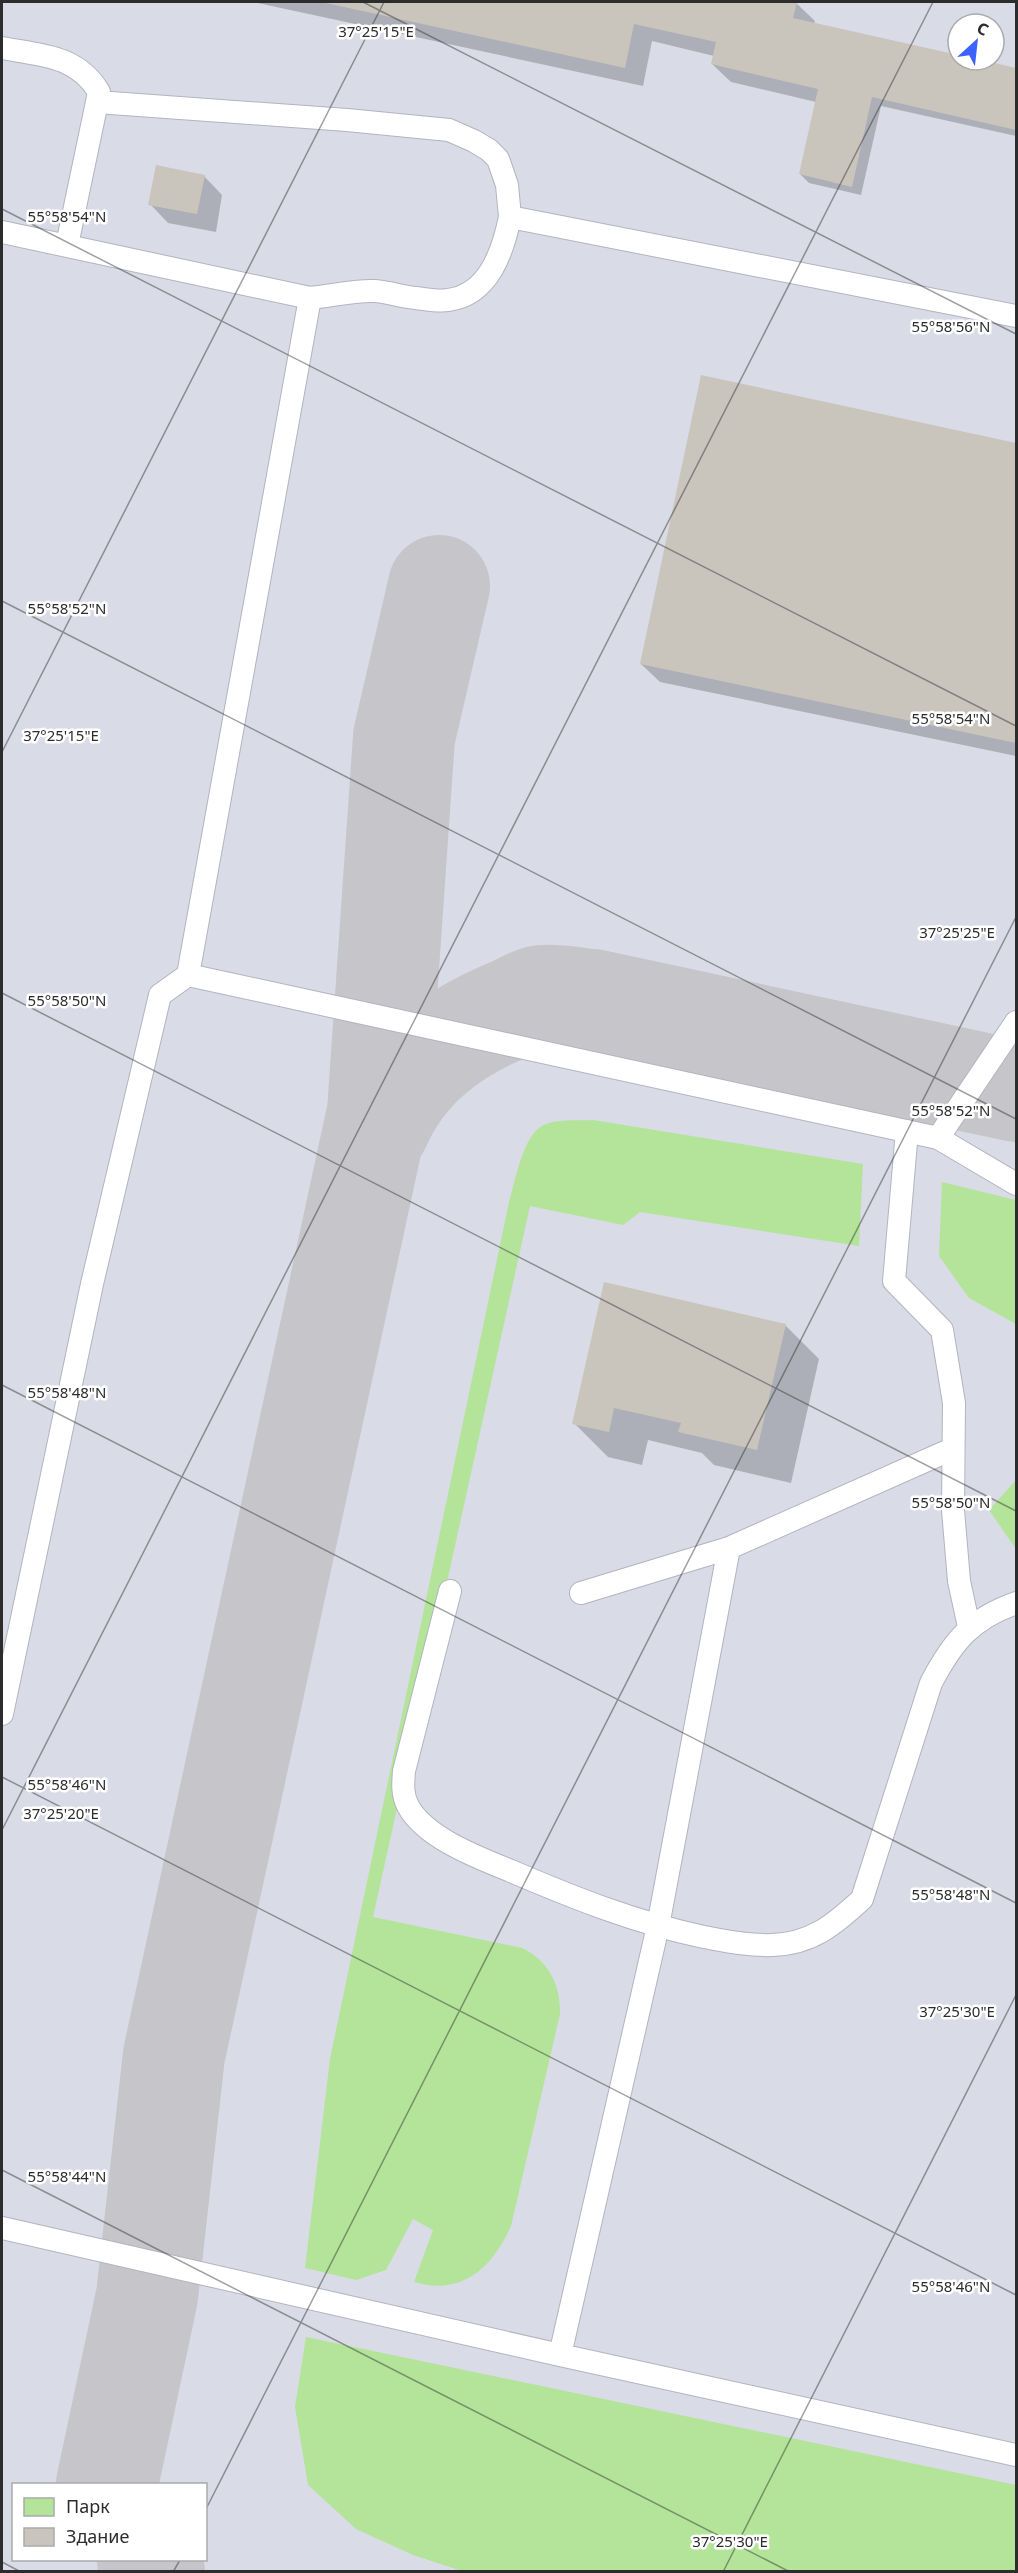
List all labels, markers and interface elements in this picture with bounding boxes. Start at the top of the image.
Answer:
north arrow [946,12,1006,72]
text: С [973,16,992,41]
text: 37°25'15"E [338,21,414,41]
text: 55°58'54"N [28,206,106,226]
text: 55°58'56"N [912,316,990,336]
text: 55°58'52"N [28,598,106,618]
text: 55°58'54"N [912,708,990,728]
text: 37°25'15"E [23,725,99,745]
text: 37°25'25"E [919,922,995,942]
text: 55°58'50"N [28,990,106,1010]
text: 55°58'52"N [912,1100,990,1120]
text: 55°58'48"N [28,1382,106,1402]
text: 55°58'50"N [912,1492,990,1512]
text: 55°58'46"N [28,1774,106,1794]
text: 37°25'20"E [23,1803,99,1823]
text: 55°58'48"N [912,1884,990,1904]
text: 37°25'30"E [919,2001,995,2021]
text: 55°58'44"N [28,2166,106,2186]
text: 55°58'46"N [912,2276,990,2296]
legend [12,2483,207,2561]
text: Парк [66,2494,110,2518]
text: Здание [66,2524,130,2548]
text: 37°25'30"E [692,2531,768,2551]

